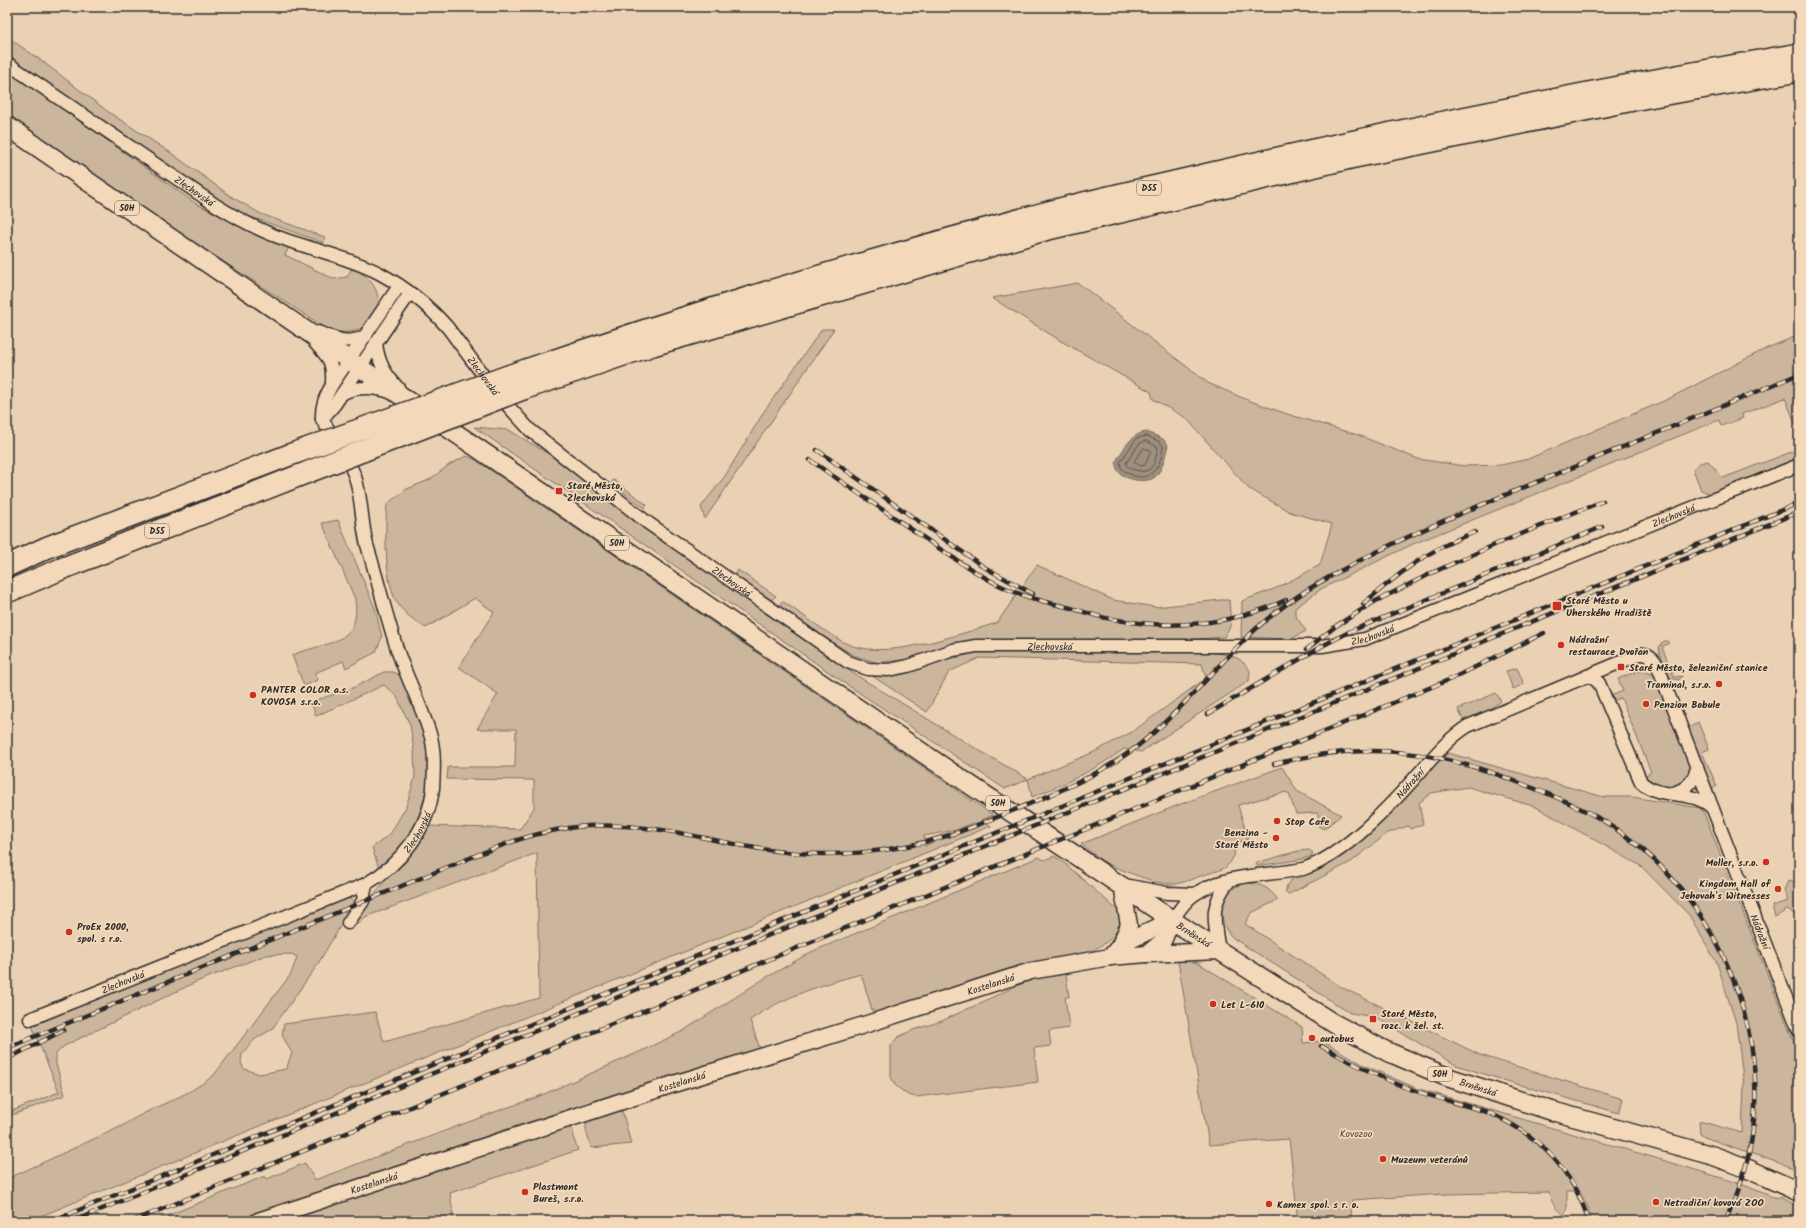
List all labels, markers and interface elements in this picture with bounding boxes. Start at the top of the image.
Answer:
street label: Zlechovská [171,172,218,212]
road number: D55 [1137,181,1161,195]
road number: 50H [115,201,139,215]
street label: Zlechovská [463,353,503,400]
place label: Staré Město, Zlechovská [567,478,623,506]
marker: Staré Město, Zlechovská [554,486,564,496]
street label: Zlechovská [1650,500,1699,532]
road number: D55 [145,524,169,538]
road number: 50H [605,536,629,550]
street label: Zlechovská [708,563,756,602]
place label: Staré Město u Uherského Hradiště [1566,593,1652,621]
marker: Staré Město u Uherského Hradiště [1551,600,1563,612]
street label: Zlechovská [1350,620,1398,650]
place label: Nádražní restaurace Dvořan [1569,632,1649,660]
street label: Zlechovská [1027,639,1074,655]
marker: Nádražní restaurace Dvořan [1556,640,1566,650]
place label: Staré Město, železniční stanice [1629,660,1768,676]
marker: Staré Město, železniční stanice [1616,662,1626,672]
place label: Traminal, s.r.o. [1646,677,1711,693]
marker: Traminal, s.r.o. [1714,679,1724,689]
place label: PANTER COLOR a.s. KOVOSA s.r.o. [261,682,348,710]
marker: PANTER COLOR a.s. KOVOSA s.r.o. [248,690,258,700]
place label: Penzion Bobule [1654,697,1720,713]
marker: Penzion Bobule [1641,699,1651,709]
street label: Nádražní [1392,764,1430,803]
road number: 50H [986,796,1010,810]
street label: Zlechovská [400,808,437,857]
place label: Stop Cafe [1285,814,1329,830]
marker: Stop Cafe [1272,816,1282,826]
place label: Benzina - Staré Město [1215,825,1268,853]
marker: Benzina - Staré Město [1271,833,1281,843]
place label: Moller, s.r.o. [1706,855,1758,871]
marker: Moller, s.r.o. [1761,857,1771,867]
place label: Kingdom Hall of Jehovah's Witnesses [1680,876,1772,904]
marker: Kingdom Hall of Jehovah's Witnesses [1773,884,1783,894]
street label: Nádražní [1745,912,1774,953]
street label: Brněnská [1173,918,1215,953]
place label: ProEx 2000, spol. s r.o. [77,919,129,947]
marker: ProEx 2000, spol. s r.o. [64,927,74,937]
street label: Zlechovská [99,966,148,999]
street label: Kostelanská [965,969,1018,1000]
place label: Let L-610 [1221,997,1265,1013]
marker: Let L-610 [1208,999,1218,1009]
place label: Staré Město, rozc. k žel. st. [1381,1006,1444,1034]
marker: Staré Město, rozc. k žel. st. [1368,1014,1378,1024]
place label: autobus [1320,1031,1355,1047]
marker: autobus [1307,1033,1317,1043]
street label: Kostelanská [656,1067,709,1098]
road number: 50H [1428,1067,1452,1081]
street label: Brněnská [1457,1075,1500,1102]
park label: Kovozoo [1340,1126,1373,1142]
place label: Muzeum veteránů [1391,1152,1468,1168]
marker: Muzeum veteránů [1378,1154,1388,1164]
street label: Kostelanská [348,1168,401,1199]
place label: Plastmont Bureš, s.r.o. [533,1179,584,1207]
marker: Plastmont Bureš, s.r.o. [520,1187,530,1197]
place label: Netradiční kovová ZOO [1664,1195,1764,1211]
place label: Kamex spol. s r. o. [1277,1197,1359,1213]
marker: Netradiční kovová ZOO [1651,1197,1661,1207]
marker: Kamex spol. s r. o. [1264,1199,1274,1209]

